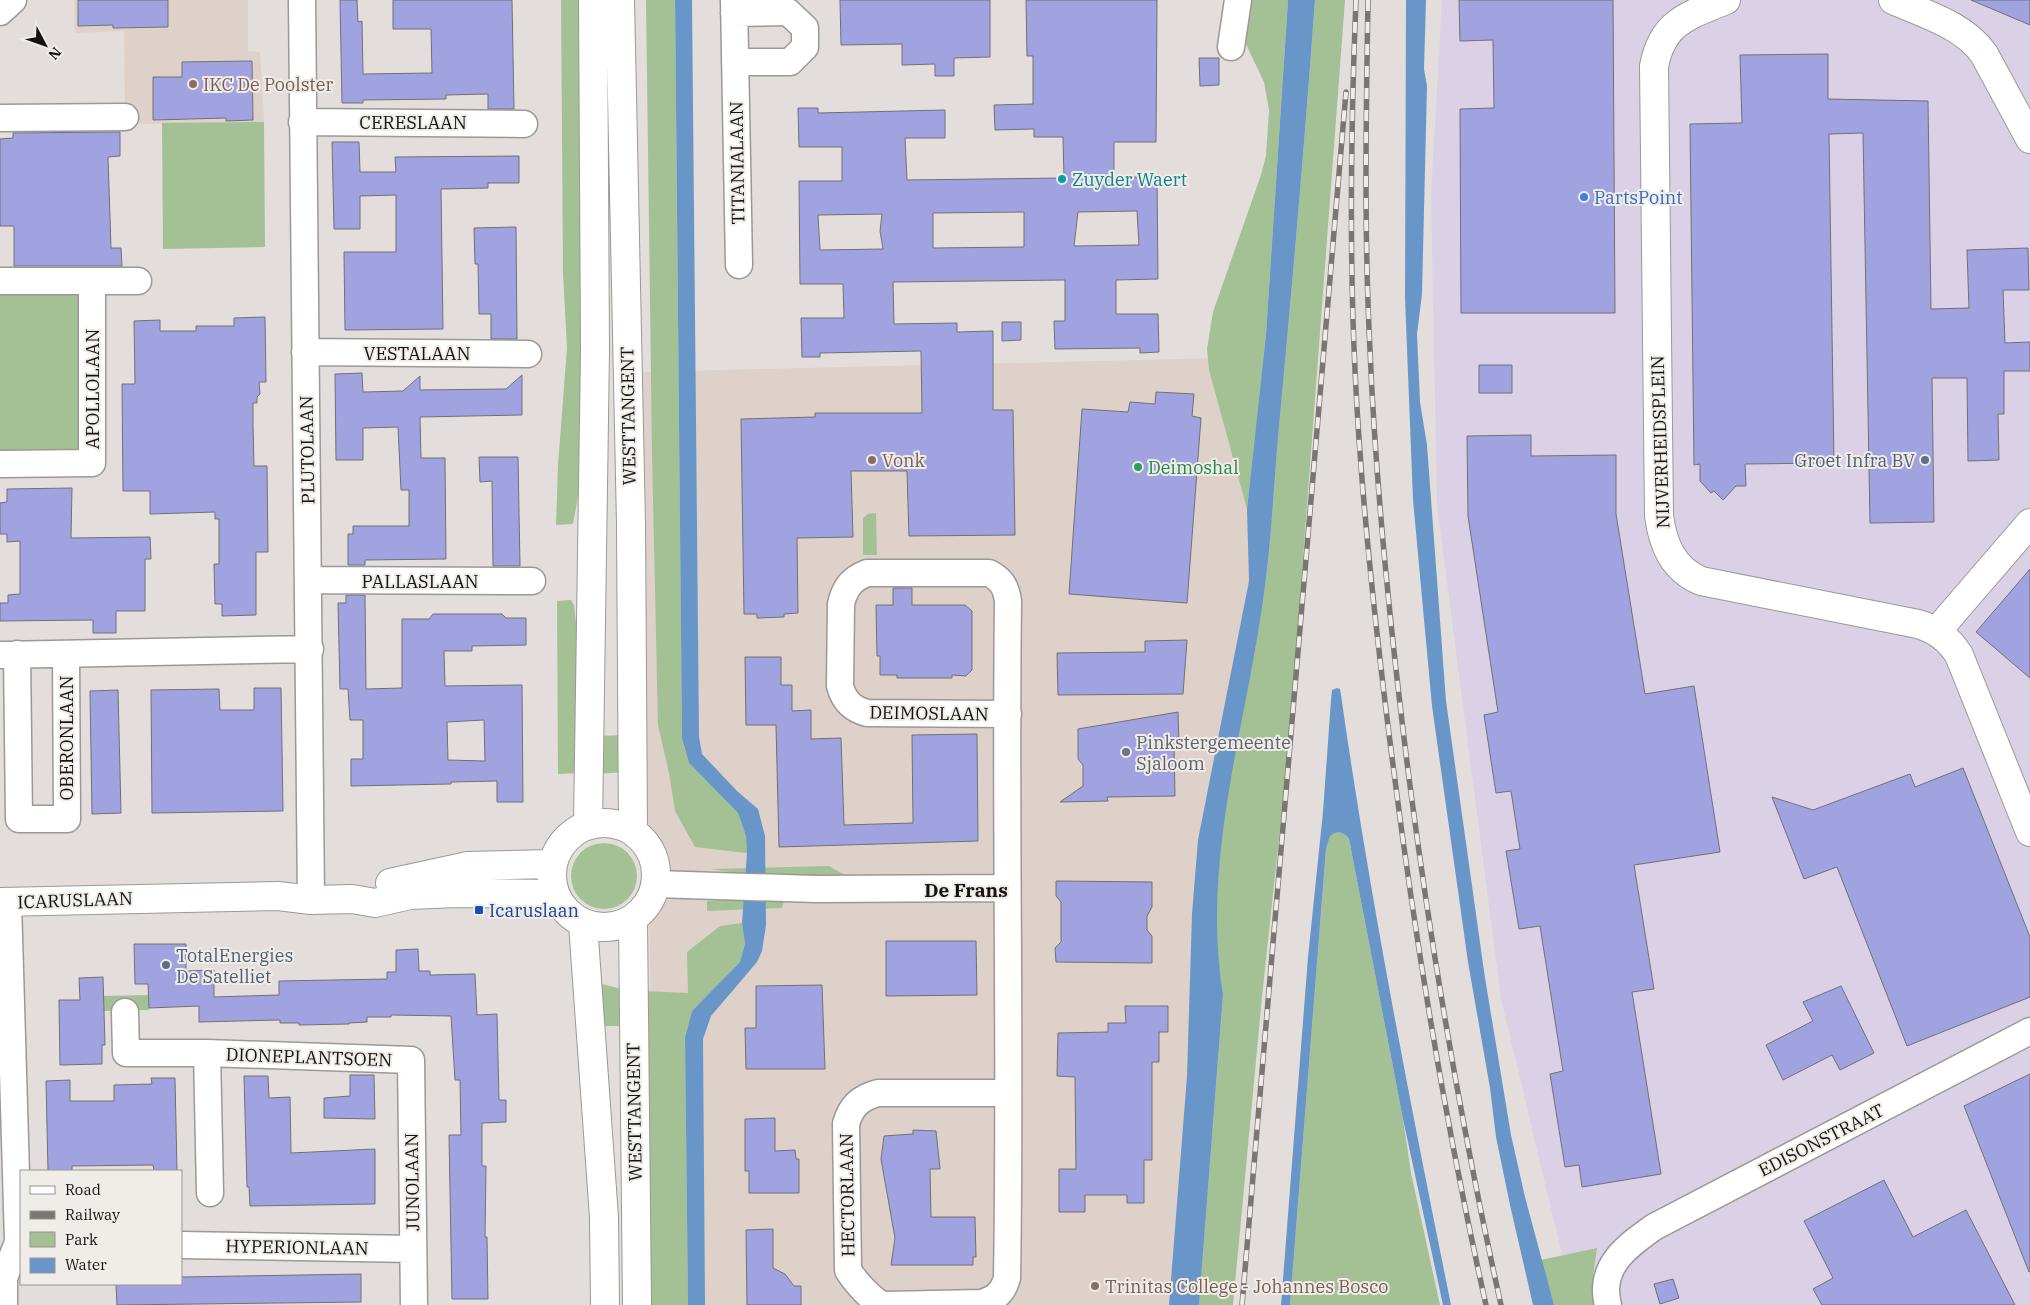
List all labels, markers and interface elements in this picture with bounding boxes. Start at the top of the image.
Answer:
north arrow [20,20,70,70]
text: N [44,43,65,64]
place label: IKC De Poolster [203,73,333,96]
marker: IKC De Poolster [187,78,199,90]
street label: TITANIALAAN [724,101,750,225]
street label: CERESLAAN [359,111,467,134]
place label: Zuyder Waert [1072,168,1187,191]
marker: Zuyder Waert [1056,173,1068,185]
place label: PartsPoint [1594,186,1683,209]
marker: PartsPoint [1578,191,1590,203]
street label: APOLLOLAAN [81,329,104,449]
street label: VESTALAAN [364,342,470,365]
street label: WESTTANGENT [615,346,641,486]
street label: NIJVERHEIDSPLEIN [1645,355,1675,529]
street label: PLUTOLAAN [295,395,319,505]
place label: Vonk [882,449,926,472]
place label: Groet Infra BV [1794,449,1915,472]
marker: Vonk [866,454,878,466]
marker: Groet Infra BV [1919,454,1931,466]
place label: Deimoshal [1148,456,1239,479]
marker: Deimoshal [1132,461,1144,473]
street label: PALLASLAAN [361,570,479,593]
street label: OBERONLAAN [55,675,78,801]
street label: DEIMOSLAAN [869,700,989,726]
place label: Pinkstergemeente Sjaloom [1136,731,1291,775]
marker: Pinkstergemeente Sjaloom [1120,746,1132,758]
district label: De Frans [924,878,1008,902]
street label: ICARUSLAAN [17,886,133,914]
place label: Icaruslaan [489,899,579,922]
marker: Icaruslaan [473,904,485,916]
place label: TotalEnergies De Satelliet [176,944,293,988]
marker: TotalEnergies De Satelliet [160,959,172,971]
street label: WESTTANGENT [621,1042,647,1182]
street label: DIONEPLANTSOEN [225,1043,393,1071]
street label: EDISONSTRAAT [1754,1098,1888,1182]
street label: JUNOLAAN [400,1133,424,1231]
street label: HECTORLAAN [834,1133,860,1257]
legend [20,1170,182,1285]
text: Road [65,1180,101,1199]
text: Railway [65,1205,120,1224]
text: Park [65,1230,98,1249]
street label: HYPERIONLAAN [225,1234,369,1260]
text: Water [65,1255,107,1274]
place label: Trinitas College - Johannes Bosco [1105,1275,1388,1298]
marker: Trinitas College - Johannes Bosco [1089,1280,1101,1292]

